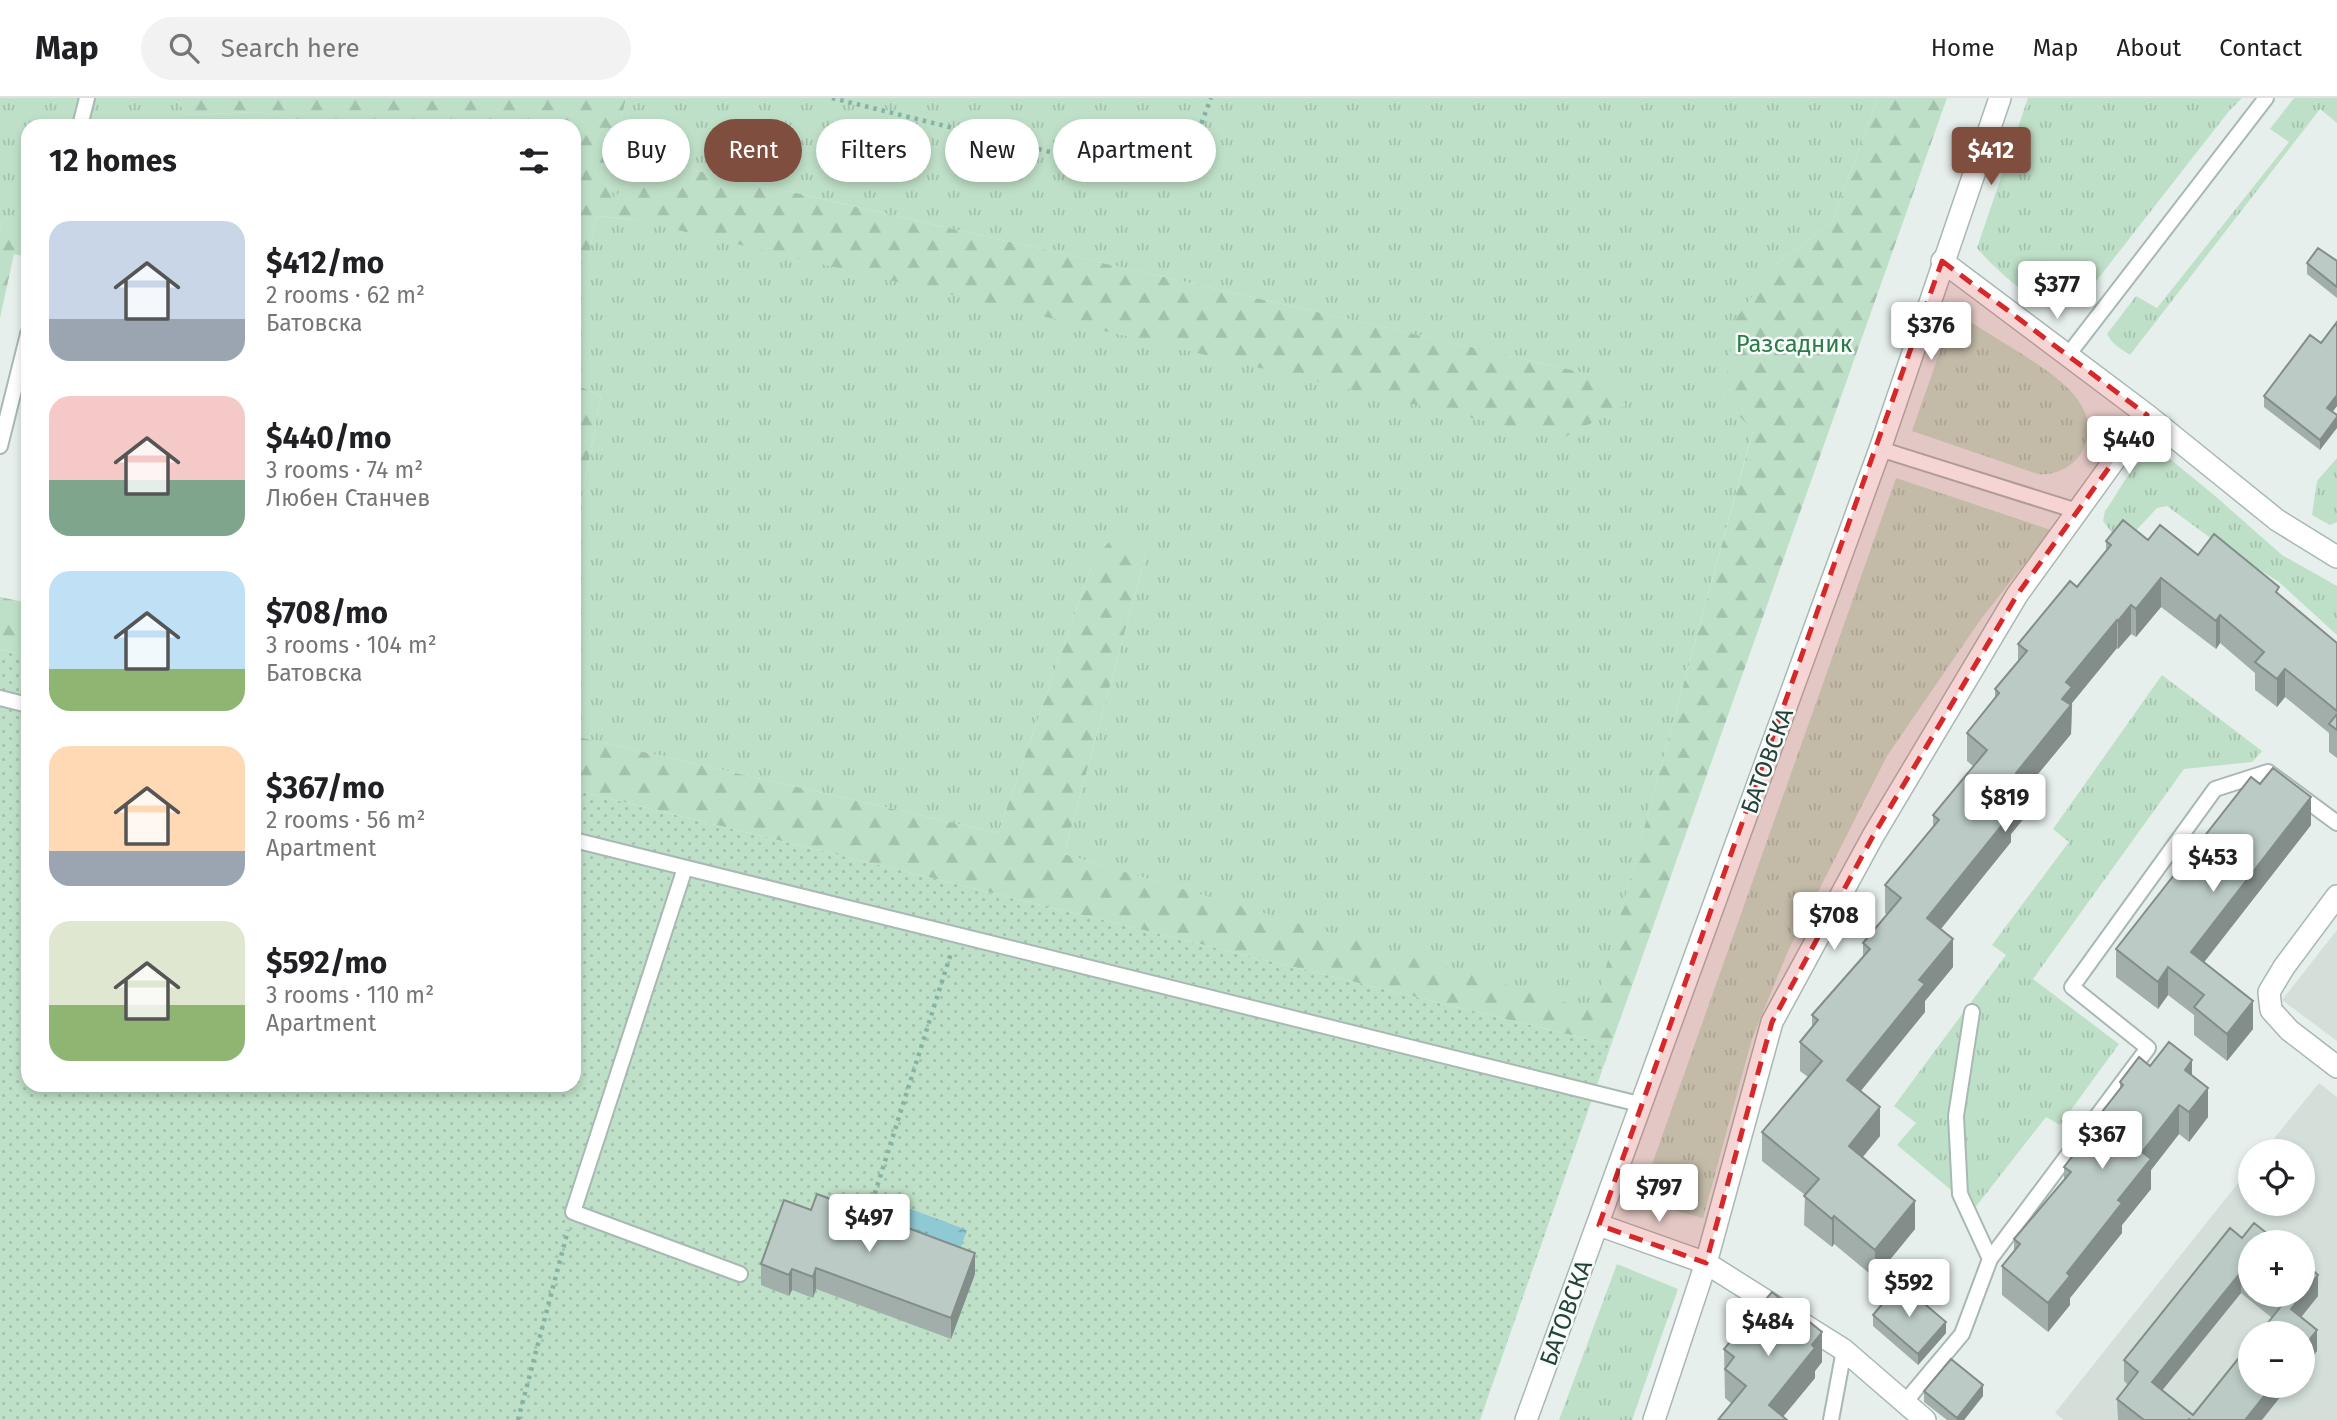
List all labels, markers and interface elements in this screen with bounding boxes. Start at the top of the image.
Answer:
search box [141,17,631,80]
text: Map [35,28,99,68]
icon: search [165,29,203,67]
text: Search here [221,33,360,64]
text: Home [1931,34,1995,62]
text: Map [2033,34,2079,62]
text: About [2117,34,2181,62]
text: Contact [2219,34,2302,62]
chip: Buy [602,119,690,182]
chip: Rent [704,119,802,182]
chip: Filters [816,119,931,182]
chip: New [945,119,1039,182]
chip: Apartment [1053,119,1216,182]
pin: $412 [1950,127,2032,187]
text: $412 [1968,136,2014,164]
icon: filters [515,142,553,180]
text: 12 homes [49,143,177,179]
text: $412/mo [266,245,384,281]
icon: home [105,249,189,333]
pin: $377 [2016,262,2098,321]
text: $377 [2034,270,2080,298]
text: 2 rooms · 62 m² [266,281,425,309]
pin: $376 [1890,302,1972,362]
text: Батовска [266,309,363,337]
text: $376 [1907,311,1955,339]
park label: Разсадник [1736,330,1853,358]
pin: $440 [2088,416,2170,476]
text: $440/mo [266,420,392,456]
icon: home [105,424,189,508]
text: $440 [2103,425,2155,453]
text: 3 rooms · 74 m² [266,456,423,484]
text: Любен Станчев [266,484,430,512]
text: $708/mo [266,595,388,631]
icon: home [105,599,189,683]
text: 3 rooms · 104 m² [266,631,437,659]
text: Батовска [266,659,363,687]
street label: БАТОВСКА [1735,704,1799,818]
text: $367/mo [266,770,385,806]
icon: home [105,774,189,858]
pin: $819 [1964,774,2046,834]
text: $819 [1981,783,2029,811]
text: 2 rooms · 56 m² [266,806,425,834]
text: Apartment [266,834,376,862]
pin: $453 [2172,834,2254,894]
text: $453 [2188,843,2238,871]
pin: $708 [1793,892,1875,952]
text: $708 [1809,901,1859,929]
text: $592/mo [266,945,387,981]
icon: home [105,949,189,1033]
text: 3 rooms · 110 m² [266,981,434,1009]
text: Apartment [266,1009,376,1037]
pin: $367 [2061,1112,2143,1171]
text: $367 [2078,1120,2126,1148]
map controls [2238,1139,2315,1398]
button: locate [2238,1139,2315,1216]
pin: $797 [1618,1164,1700,1224]
text: $797 [1636,1173,1682,1201]
pin: $497 [828,1194,910,1254]
text: $497 [845,1203,893,1231]
button: + [2238,1230,2315,1307]
street label: БАТОВСКА [1534,1256,1598,1370]
pin: $592 [1868,1260,1950,1319]
text: $592 [1885,1268,1933,1296]
pin: $484 [1727,1298,1809,1358]
text: $484 [1742,1307,1794,1335]
button: − [2238,1321,2315,1398]

